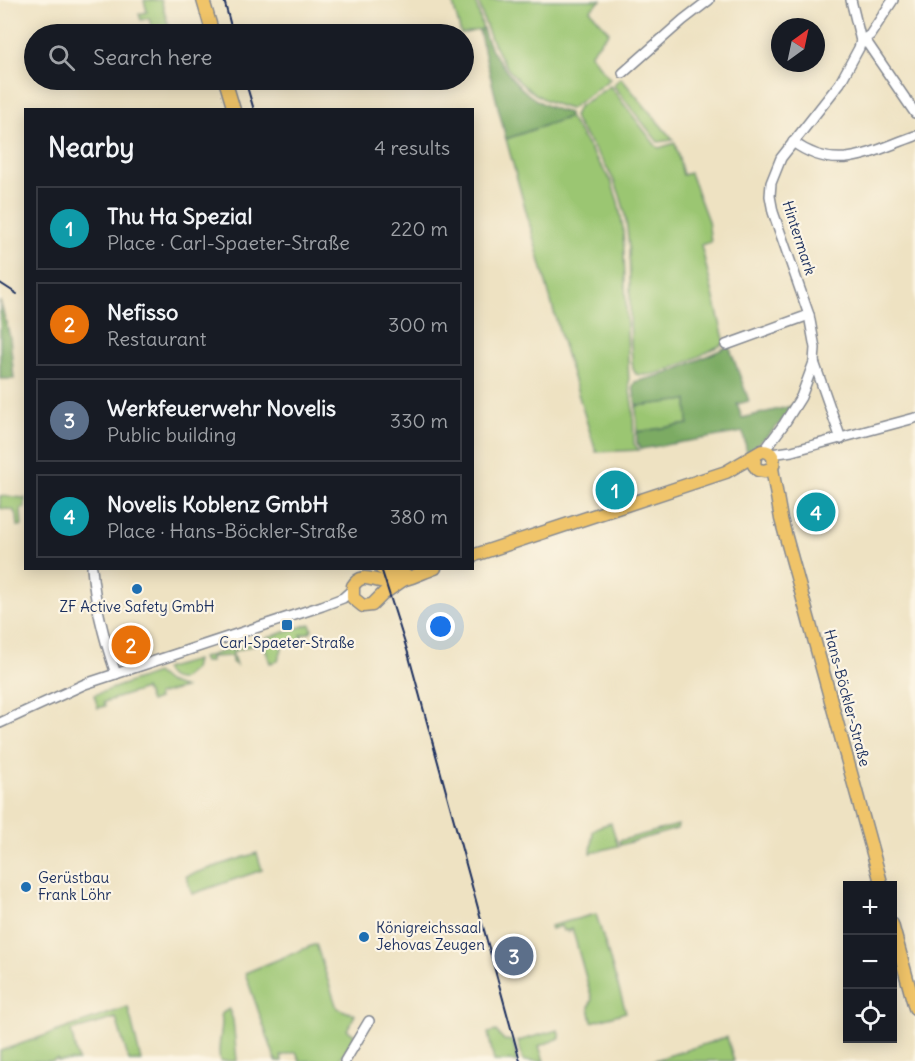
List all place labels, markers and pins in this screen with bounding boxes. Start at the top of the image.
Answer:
pin: 1 [596,468,634,512]
pin: 4 [796,490,836,534]
marker: ZF Active Safety GmbH [130,582,144,596]
place label: ZF Active Safety GmbH [60,597,215,616]
marker: Carl-Spaeter-Straße [280,618,294,632]
pin: 2 [112,622,150,668]
place label: Carl-Spaeter-Straße [219,633,355,652]
place label: Gerüstbau Frank Löhr [38,868,111,904]
marker: Gerüstbau Frank Löhr [19,880,33,894]
place label: Königreichssaal Jehovas Zeugen [376,918,485,954]
marker: Königreichssaal Jehovas Zeugen [357,930,371,944]
pin: 3 [494,934,534,978]

